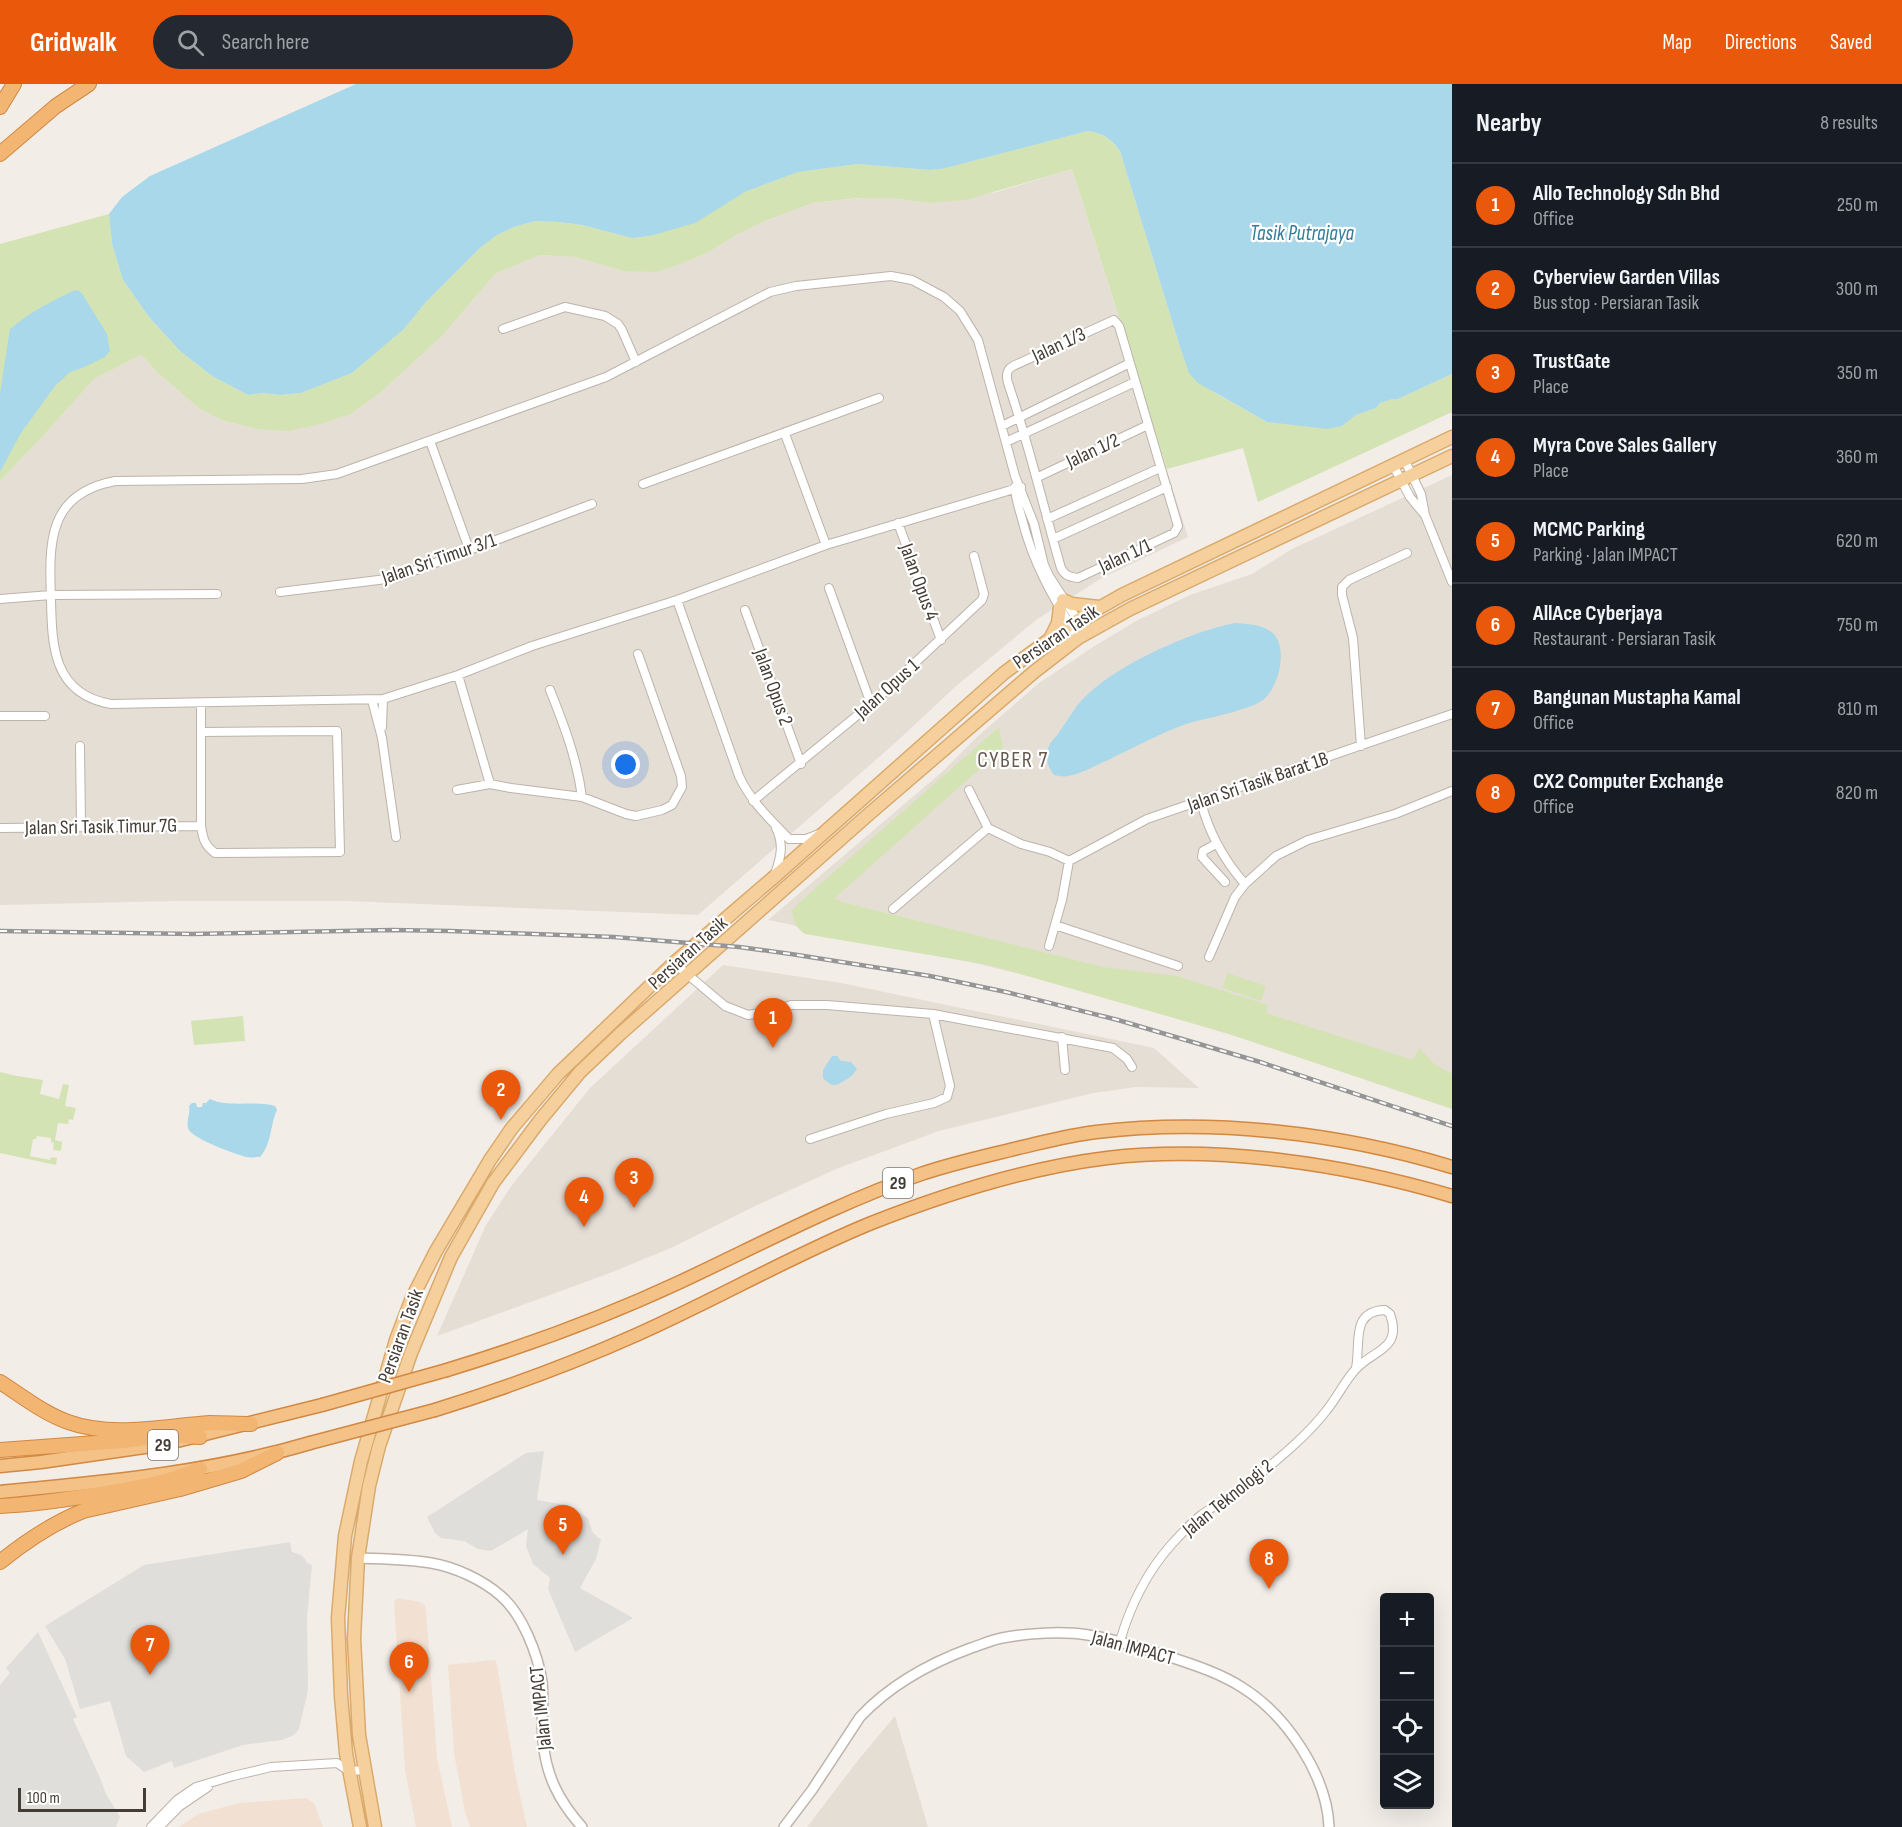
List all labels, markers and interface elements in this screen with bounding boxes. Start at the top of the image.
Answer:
search box [153,15,573,69]
text: Gridwalk [30,26,117,59]
icon: search [174,26,207,59]
text: Search here [222,29,309,56]
text: Map [1662,30,1692,55]
text: Directions [1725,30,1797,55]
text: Saved [1830,30,1872,55]
text: Nearby [1476,108,1542,139]
text: 8 results [1820,111,1878,135]
text: Allo Technology Sdn Bhd [1533,180,1720,207]
text: 1 [1492,193,1499,217]
text: 250 m [1837,193,1878,217]
text: Office [1533,207,1574,231]
water label: Tasik Putrajaya [1250,221,1354,246]
text: Cyberview Garden Villas [1533,264,1720,291]
text: 2 [1491,277,1500,301]
text: 300 m [1836,277,1878,301]
text: Bus stop · Persiaran Tasik [1533,291,1699,315]
street label: Jalan 1/3 [1027,322,1090,368]
text: TrustGate [1533,348,1610,375]
text: 3 [1491,361,1500,385]
text: 350 m [1837,361,1878,385]
text: Place [1533,375,1569,399]
street label: Jalan 1/2 [1061,428,1124,474]
text: Myra Cove Sales Gallery [1533,432,1717,459]
text: 4 [1491,445,1500,469]
text: 360 m [1836,445,1878,469]
text: Place [1533,459,1569,483]
text: MCMC Parking [1533,516,1645,543]
street label: Jalan Sri Timur 3/1 [378,528,499,590]
text: 5 [1491,529,1500,553]
text: 620 m [1836,529,1878,553]
street label: Jalan 1/1 [1094,533,1155,579]
street label: Jalan Opus 4 [894,539,944,624]
text: Parking · Jalan IMPACT [1533,543,1678,567]
street label: Persiaran Tasik [1008,599,1104,674]
text: AllAce Cyberjaya [1533,600,1663,627]
text: 6 [1491,613,1500,637]
text: 750 m [1837,613,1878,637]
text: Restaurant · Persiaran Tasik [1533,627,1716,651]
street label: Jalan Opus 2 [748,644,798,729]
street label: Jalan Opus 1 [849,654,924,725]
text: Bangunan Mustapha Kamal [1533,684,1741,711]
text: 7 [1491,697,1500,721]
text: 810 m [1837,697,1878,721]
text: Office [1533,711,1574,735]
district label: CYBER 7 [977,747,1049,774]
street label: Jalan Sri Tasik Barat 1B [1183,747,1332,818]
your location [611,750,640,779]
text: CX2 Computer Exchange [1533,768,1724,795]
text: 8 [1491,781,1500,805]
text: 820 m [1836,781,1878,805]
text: Office [1533,795,1574,819]
street label: Jalan Sri Tasik Timur 7G [24,814,177,840]
street label: Persiaran Tasik [643,911,733,995]
pin: 1 [754,998,792,1048]
pin: 2 [482,1070,520,1120]
pin: 3 [614,1158,654,1208]
road number: 29 [883,1168,913,1198]
pin: 4 [564,1178,604,1227]
street label: Persiaran Tasik [373,1285,429,1386]
road number: 29 [148,1430,178,1460]
street label: Jalan Teknologi 2 [1177,1454,1278,1542]
pin: 5 [544,1506,582,1555]
pin: 8 [1250,1540,1288,1589]
map controls [1380,1593,1434,1809]
button: + [1380,1593,1434,1647]
street label: Jalan IMPACT [1088,1625,1177,1671]
pin: 7 [130,1626,170,1675]
pin: 6 [390,1642,428,1692]
button: − [1380,1647,1434,1701]
street label: Jalan IMPACT [525,1665,557,1752]
button: locate [1380,1701,1434,1755]
button: layers [1380,1755,1434,1809]
scale bar [18,1785,146,1812]
text: 100 m [27,1789,60,1808]

